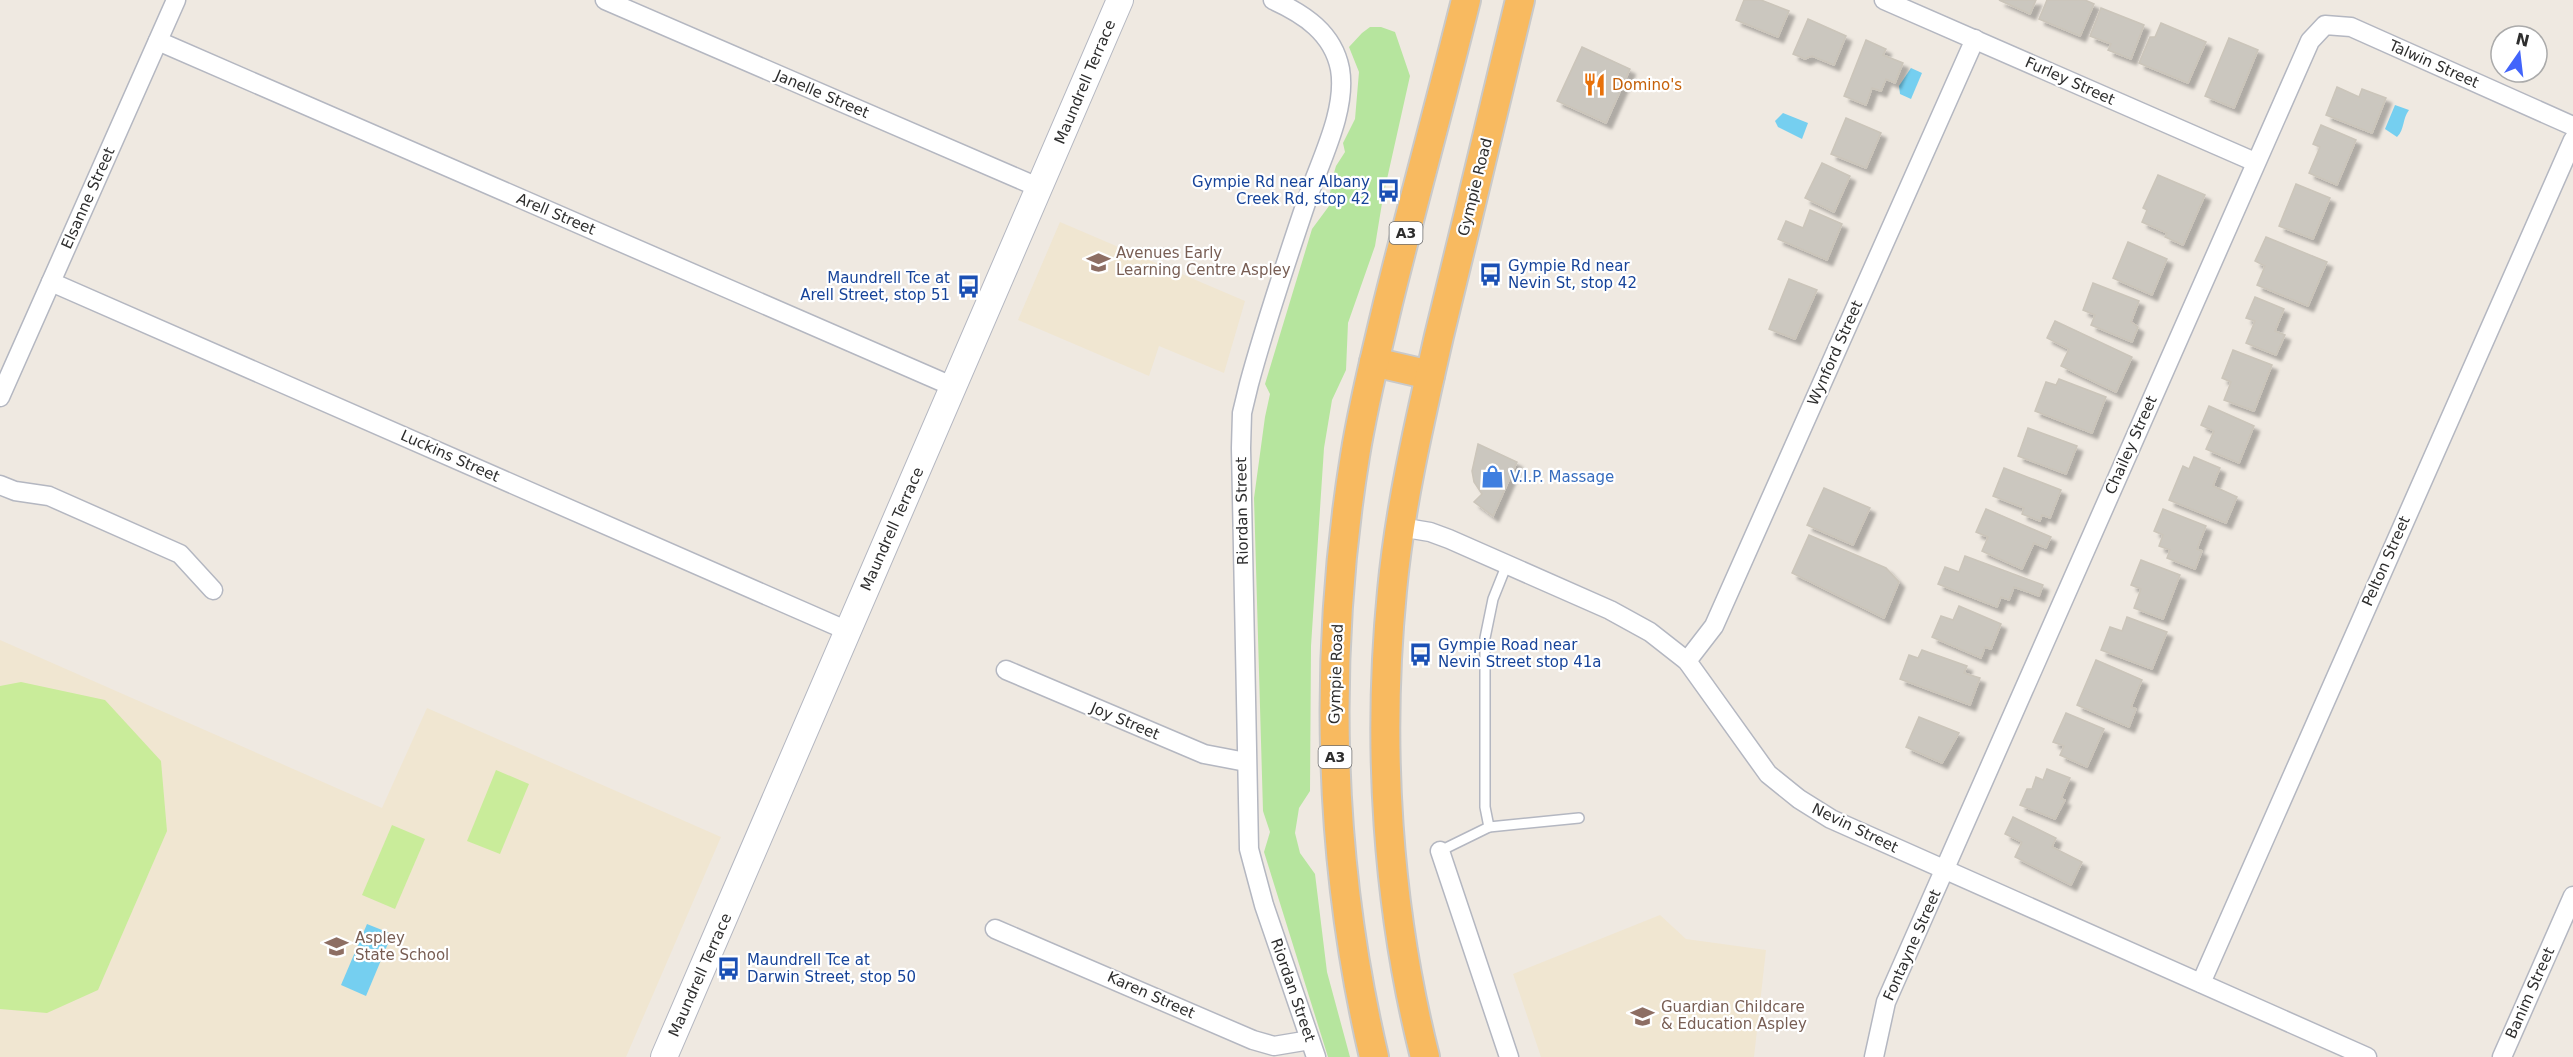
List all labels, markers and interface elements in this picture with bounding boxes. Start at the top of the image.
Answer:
street label: Maundrell Terrace [1051,17,1119,147]
north arrow [2489,24,2549,84]
text: N [2514,29,2531,51]
street label: Talwin Street [2385,36,2482,92]
street label: Furley Street [2022,53,2118,109]
street label: Janelle Street [771,66,872,122]
restaurant icon: Domino's [1581,72,1607,98]
place label: Domino's [1612,76,1682,94]
street label: Gympie Road [1454,136,1496,238]
street label: Elsanne Street [58,144,118,252]
place label: Gympie Rd near Albany Creek Rd, stop 42 [1192,173,1370,208]
bus stop icon: Gympie Rd near Albany Creek Rd, stop 42 [1375,178,1401,204]
street label: Arell Street [514,189,598,239]
road number: A3 [1390,222,1422,244]
place label: Avenues Early Learning Centre Aspley [1116,244,1291,279]
school or university icon: Avenues Early Learning Centre Aspley [1085,249,1111,275]
place label: Gympie Rd near Nevin St, stop 42 [1508,257,1637,292]
bus stop icon: Gympie Rd near Nevin St, stop 42 [1477,262,1503,288]
place label: Maundrell Tce at Arell Street, stop 51 [800,269,950,304]
bus stop icon: Maundrell Tce at Arell Street, stop 51 [955,274,981,300]
street label: Wynford Street [1804,298,1866,408]
street label: Chailey Street [2101,393,2161,497]
street label: Luckins Street [398,426,502,486]
street label: Riordan Street [1232,457,1252,565]
street label: Maundrell Terrace [857,464,927,594]
shop icon: V.I.P. Massage [1479,464,1505,490]
place label: V.I.P. Massage [1510,468,1614,486]
street label: Pelton Street [2358,513,2414,609]
street label: Gympie Road [1325,623,1347,725]
place label: Gympie Road near Nevin Street stop 41a [1438,636,1602,671]
bus stop icon: Gympie Road near Nevin Street stop 41a [1407,641,1433,667]
street label: Joy Street [1087,698,1162,744]
road number: A3 [1318,746,1352,768]
street label: Nevin Street [1809,799,1901,857]
street label: Fontayne Street [1879,887,1945,1003]
street label: Maundrell Terrace [665,910,735,1040]
place label: Aspley State School [355,929,449,964]
school or university icon: Aspley State School [324,934,350,960]
street label: Riordan Street [1267,936,1319,1044]
street label: Banim Street [2502,944,2558,1041]
place label: Maundrell Tce at Darwin Street, stop 50 [747,951,916,986]
bus stop icon: Maundrell Tce at Darwin Street, stop 50 [716,956,742,982]
street label: Karen Street [1105,968,1198,1022]
place label: Guardian Childcare & Education Aspley [1661,998,1807,1033]
school or university icon: Guardian Childcare & Education Aspley [1630,1003,1656,1029]

